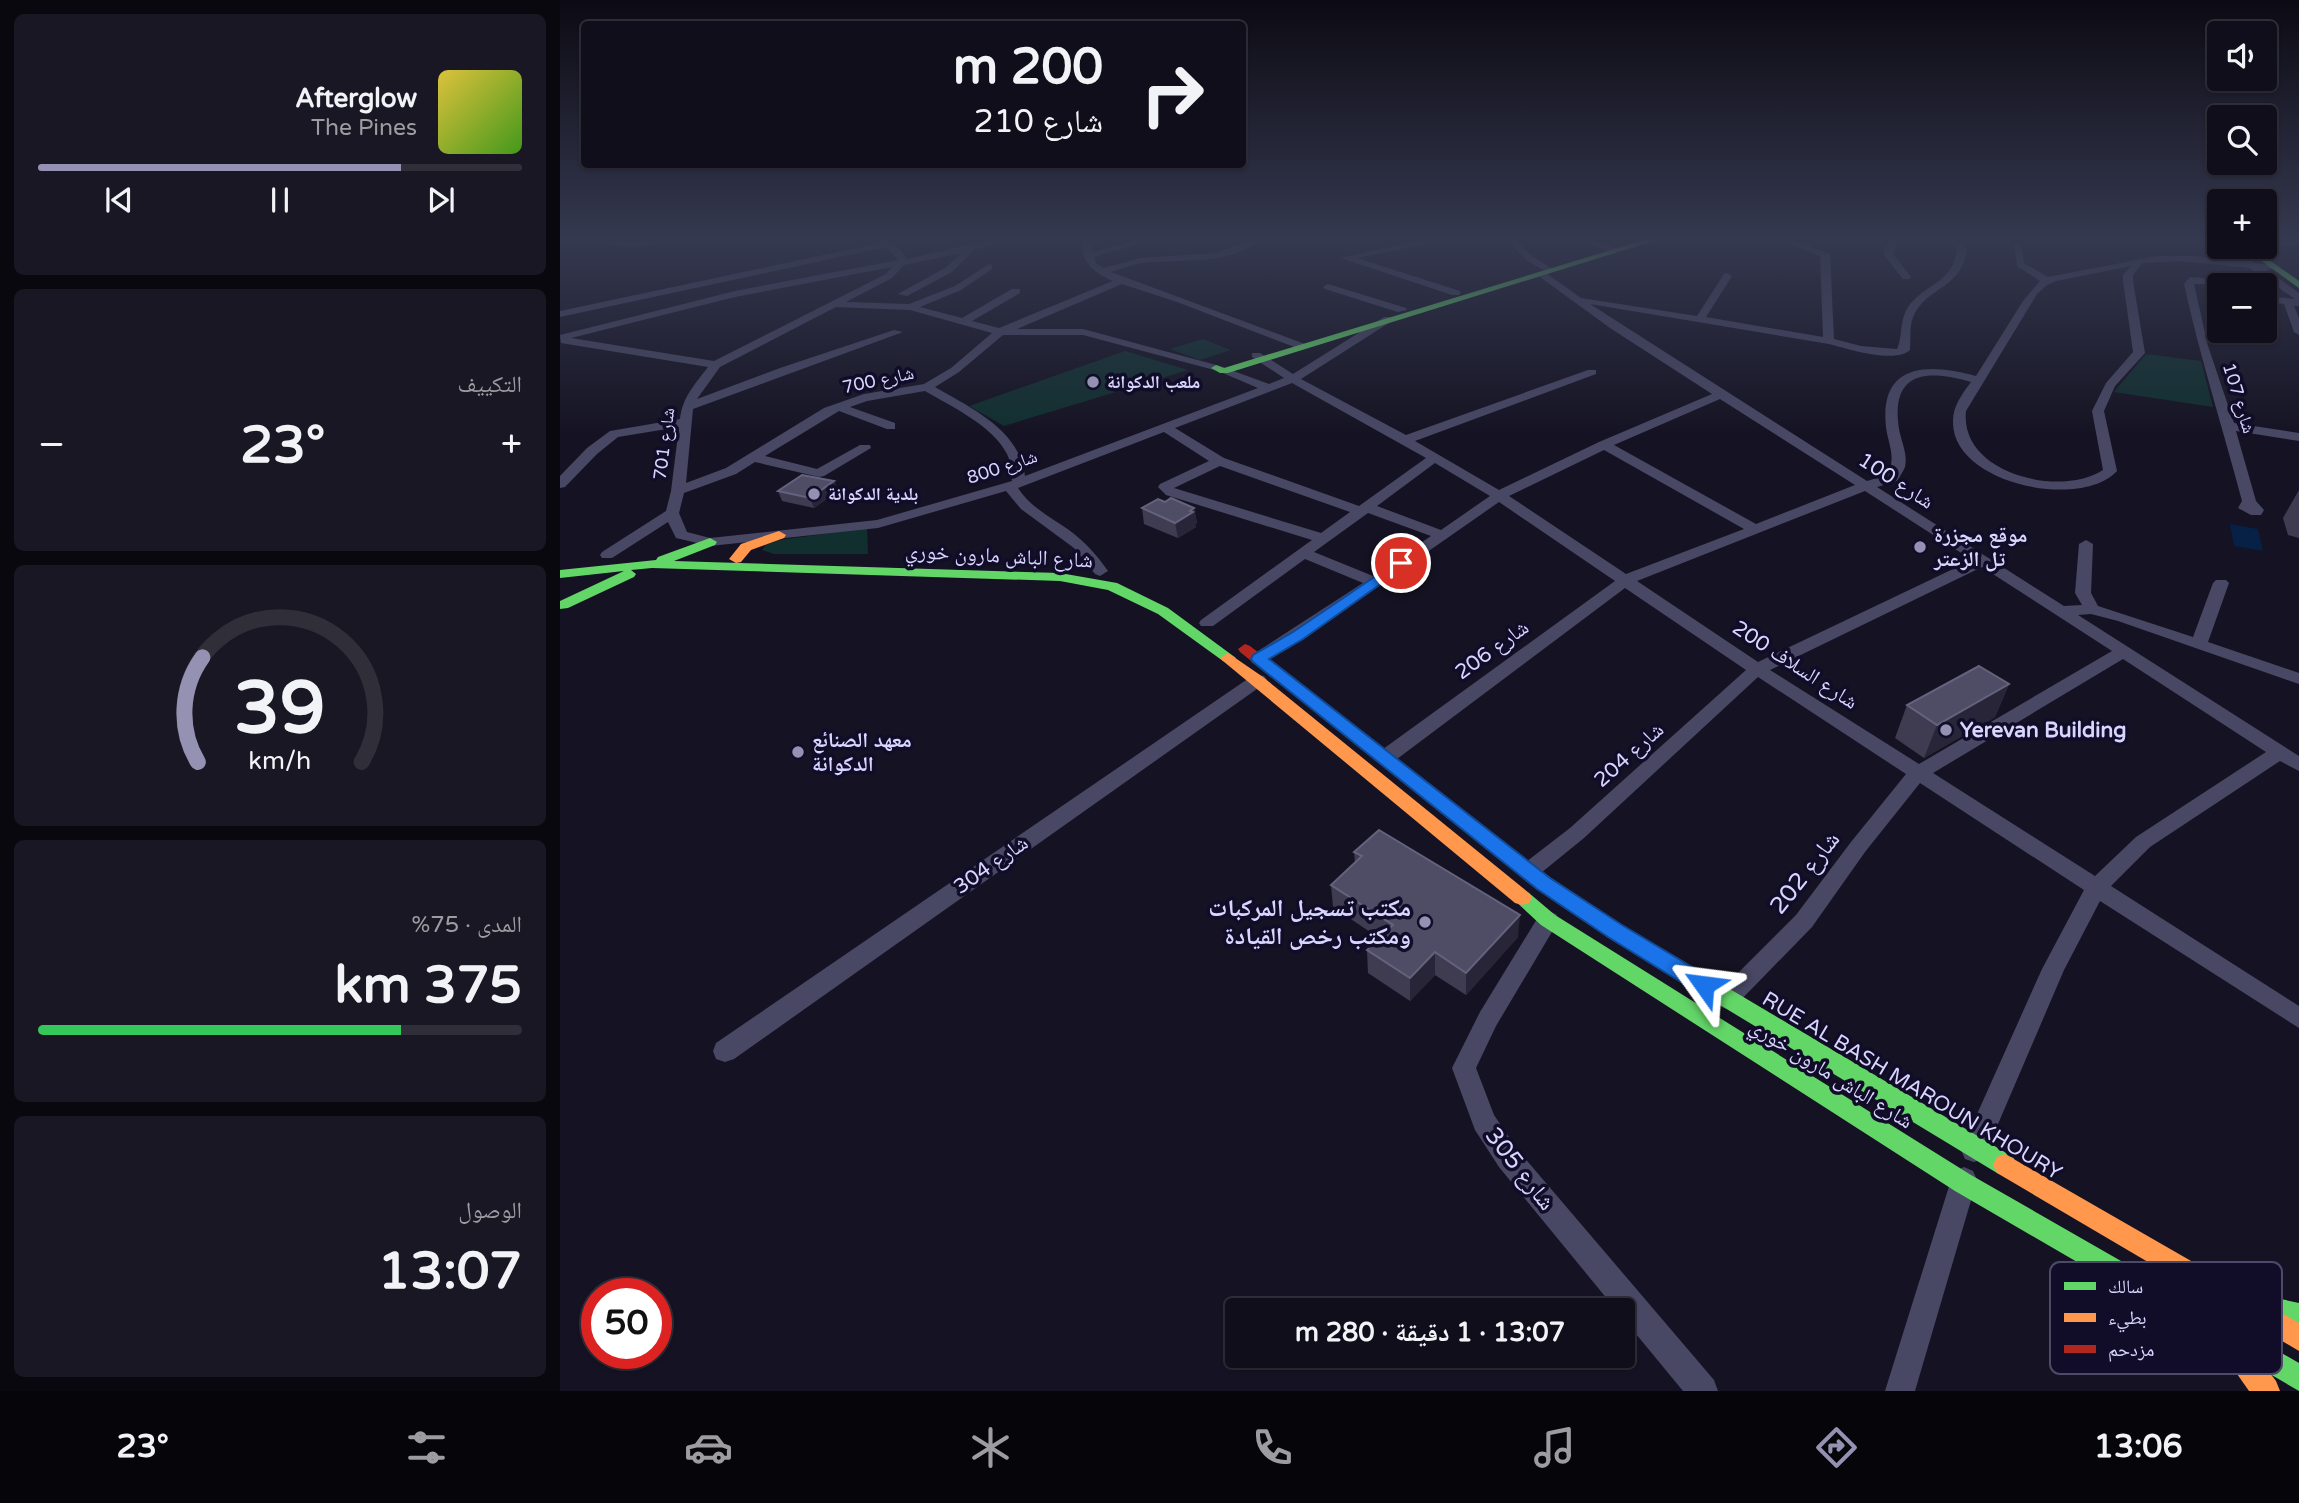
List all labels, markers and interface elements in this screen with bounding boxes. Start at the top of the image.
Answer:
map controls [2207,21,2277,343]
button: sound [2207,21,2277,91]
text: 200 m [953,38,1103,97]
icon: right [1127,49,1218,140]
text: Afterglow [295,83,417,114]
text: شارع 210 [974,103,1103,141]
button: search [2207,105,2277,175]
text: The Pines [311,114,417,142]
icon: previous [100,181,138,219]
icon: pause [261,181,299,219]
icon: next [422,181,460,219]
button: + [2207,189,2277,259]
button: − [2207,273,2277,343]
street label: شارع 107 [2218,360,2260,436]
street label: شارع 700 [840,362,916,398]
text: التكييف [457,371,522,399]
place label: ملعب الدكوانة [1107,371,1200,393]
marker: ملعب الدكوانة [1085,374,1101,390]
street label: شارع 701 [649,407,679,481]
text: 23° [240,414,325,477]
text: − [38,422,65,468]
text: + [501,422,522,468]
street label: 800 شارع [964,445,1040,489]
street label: شارع 100 [1854,447,1938,515]
place label: بلدية الدكوانة [828,483,918,505]
marker: بلدية الدكوانة [806,486,822,502]
place label: موقع مجزرة تل الزعتر [1933,523,2028,572]
pin [1371,533,1431,593]
street label: شارع الباش مارون خوري [904,539,1093,577]
marker: موقع مجزرة تل الزعتر [1912,539,1928,555]
icon: arrive [1382,544,1420,582]
street label: شارع 206 [1450,615,1534,685]
street label: 200 شارع السلاف [1728,615,1862,715]
text: 39 [234,665,326,753]
street label: شارع 204 [1589,717,1669,793]
place label: Yerevan Building [1960,718,2126,743]
marker: Yerevan Building [1938,722,1954,738]
place label: معهد الصنائع الدكوانة [812,728,912,777]
marker: معهد الصنائع الدكوانة [790,744,806,760]
text: km/h [249,745,311,775]
street label: شارع 202 [1764,826,1846,920]
street label: شارع 304 [949,830,1033,900]
place label: مكتب تسجيل المركبات ومكتب رخص القيادة [1208,894,1411,951]
text: المدى · 75% [411,911,522,939]
marker: مكتب تسجيل المركبات ومكتب رخص القيادة [1417,914,1433,930]
position arrow [1667,948,1741,1022]
text: 375 km [334,954,522,1017]
street label: RUE AL BASH MAROUN KHOURY [1758,986,2066,1186]
street label: شارع الباش مارون خوري [1743,1014,1917,1137]
street label: شارع 305 [1479,1122,1561,1216]
text: الوصول [458,1197,522,1225]
text: 13:07 [378,1240,522,1303]
legend [2050,1262,2282,1374]
text: سالك [2108,1276,2143,1298]
speed limit sign: 50 [581,1278,672,1369]
text: بطيء [2108,1307,2147,1333]
text: 13:07 · 1 دقيقة · 280 m [1295,1317,1565,1348]
text: مزدحم [2108,1339,2154,1362]
icon: filters [402,1423,451,1472]
icon: car [684,1423,733,1472]
icon: climate [966,1423,1015,1472]
icon: phone [1248,1423,1297,1472]
icon: music [1530,1423,1579,1472]
icon: directions [1812,1423,1861,1472]
text: 23° [117,1428,169,1466]
text: 13:06 [2094,1428,2183,1466]

